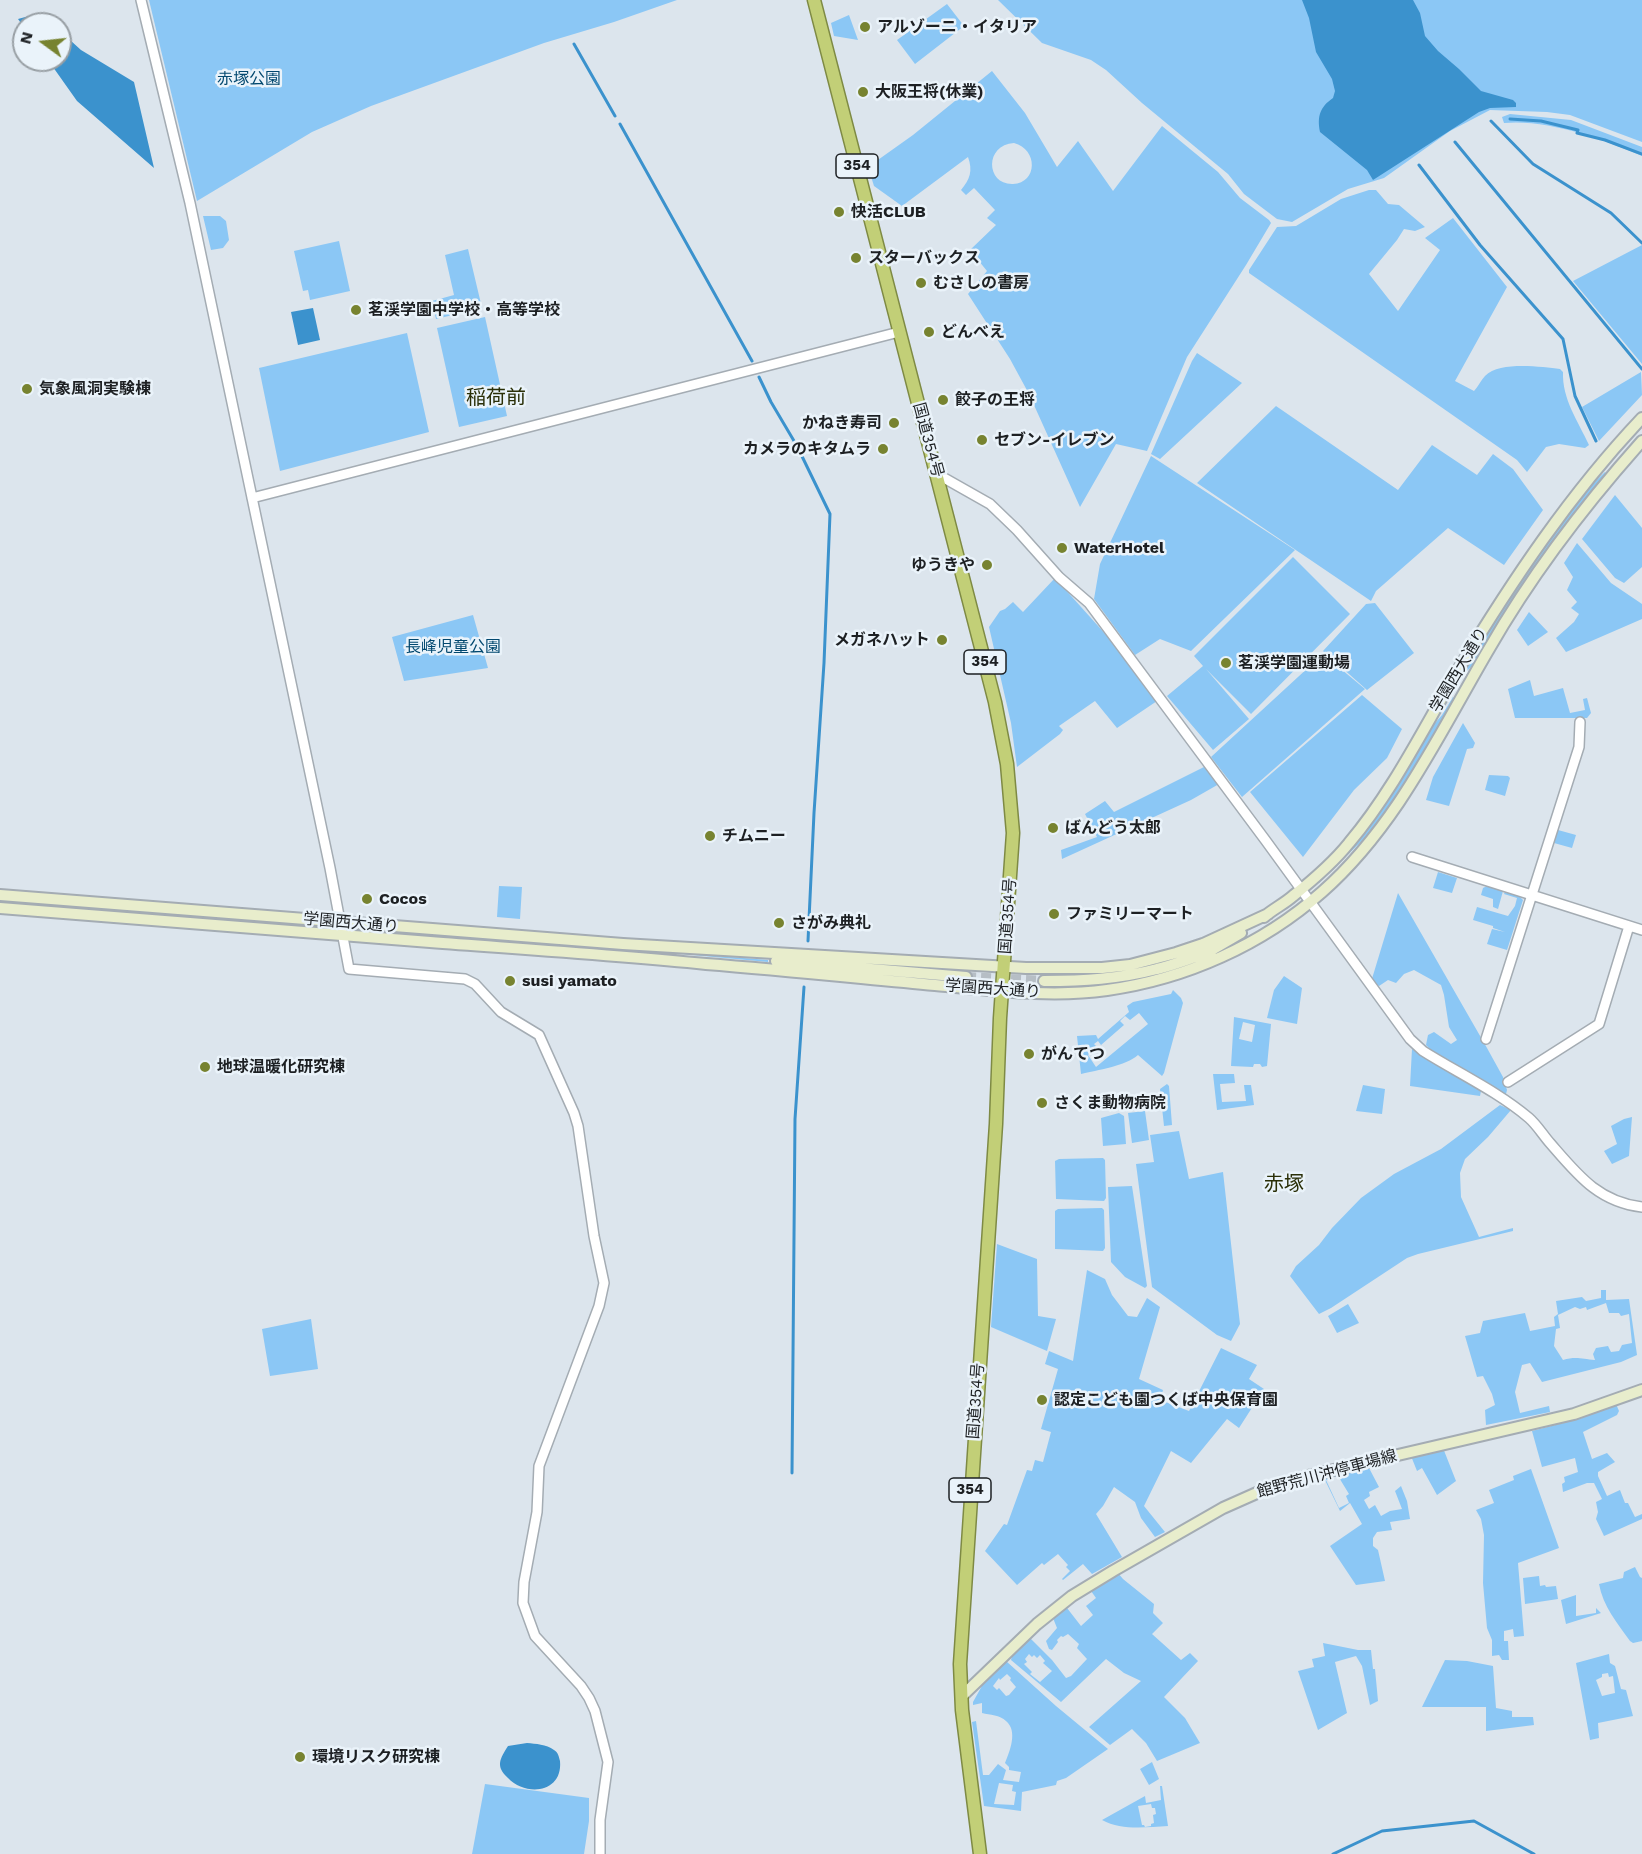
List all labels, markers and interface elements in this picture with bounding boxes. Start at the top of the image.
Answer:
north arrow [12,12,72,72]
place label: アルゾーニ・イタリア [877,17,1037,37]
marker: アルゾーニ・イタリア [858,20,872,34]
text: N [15,30,37,46]
park label: 赤塚公園 [217,69,281,89]
place label: 大阪王将(休業) [875,82,984,102]
marker: 大阪王将(休業) [856,85,870,99]
road number: 354 [836,154,878,178]
place label: 快活CLUB [851,202,926,222]
marker: 快活CLUB [832,205,846,219]
place label: スターバックス [868,248,980,268]
marker: スターバックス [849,251,863,265]
place label: むさしの書房 [933,273,1029,293]
marker: むさしの書房 [914,276,928,290]
place label: 茗渓学園中学校・高等学校 [368,300,560,320]
marker: 茗渓学園中学校・高等学校 [349,303,363,317]
place label: どんべえ [941,322,1005,342]
marker: どんべえ [922,325,936,339]
place label: 気象風洞実験棟 [39,379,151,399]
marker: 気象風洞実験棟 [20,382,34,396]
district label: 稲荷前 [466,386,526,410]
place label: 餃子の王将 [955,390,1035,410]
marker: 餃子の王将 [936,393,950,407]
street label: 国道354号 [909,401,947,479]
place label: かねき寿司 [802,413,882,433]
marker: かねき寿司 [887,416,901,430]
place label: セブン-イレブン [994,430,1114,450]
marker: セブン-イレブン [975,433,989,447]
place label: カメラのキタムラ [743,439,871,459]
marker: カメラのキタムラ [876,442,890,456]
place label: WaterHotel [1074,538,1164,558]
marker: WaterHotel [1055,541,1069,555]
place label: ゆうきや [911,555,975,575]
marker: ゆうきや [980,558,994,572]
street label: 学園西大通り [1426,624,1492,716]
place label: メガネハット [834,630,930,650]
marker: メガネハット [935,633,949,647]
park label: 長峰児童公園 [405,637,501,657]
road number: 354 [964,650,1006,674]
place label: 茗渓学園運動場 [1238,653,1350,673]
marker: 茗渓学園運動場 [1219,656,1233,670]
place label: ばんどう太郎 [1065,818,1161,838]
marker: ばんどう太郎 [1046,821,1060,835]
place label: チムニー [722,826,786,846]
marker: チムニー [703,829,717,843]
street label: 国道354号 [996,877,1020,955]
place label: Cocos [379,889,427,909]
marker: Cocos [360,892,374,906]
place label: ファミリーマート [1066,904,1194,924]
marker: ファミリーマート [1047,907,1061,921]
street label: 学園西大通り [302,909,400,937]
place label: さがみ典礼 [791,913,871,933]
marker: さがみ典礼 [772,916,786,930]
place label: susi yamato [522,971,617,991]
marker: susi yamato [503,974,517,988]
street label: 学園西大通り [944,976,1042,1002]
place label: がんてつ [1041,1044,1105,1064]
marker: がんてつ [1022,1047,1036,1061]
place label: 地球温暖化研究棟 [217,1057,345,1077]
marker: 地球温暖化研究棟 [198,1060,212,1074]
place label: さくま動物病院 [1054,1093,1166,1113]
marker: さくま動物病院 [1035,1096,1049,1110]
district label: 赤塚 [1264,1172,1304,1196]
street label: 国道354号 [964,1362,988,1440]
place label: 認定こども園つくば中央保育園 [1054,1390,1278,1410]
marker: 認定こども園つくば中央保育園 [1035,1393,1049,1407]
street label: 館野荒川沖停車場線 [1255,1446,1399,1502]
road number: 354 [949,1478,991,1502]
place label: 環境リスク研究棟 [312,1747,440,1767]
marker: 環境リスク研究棟 [293,1750,307,1764]

